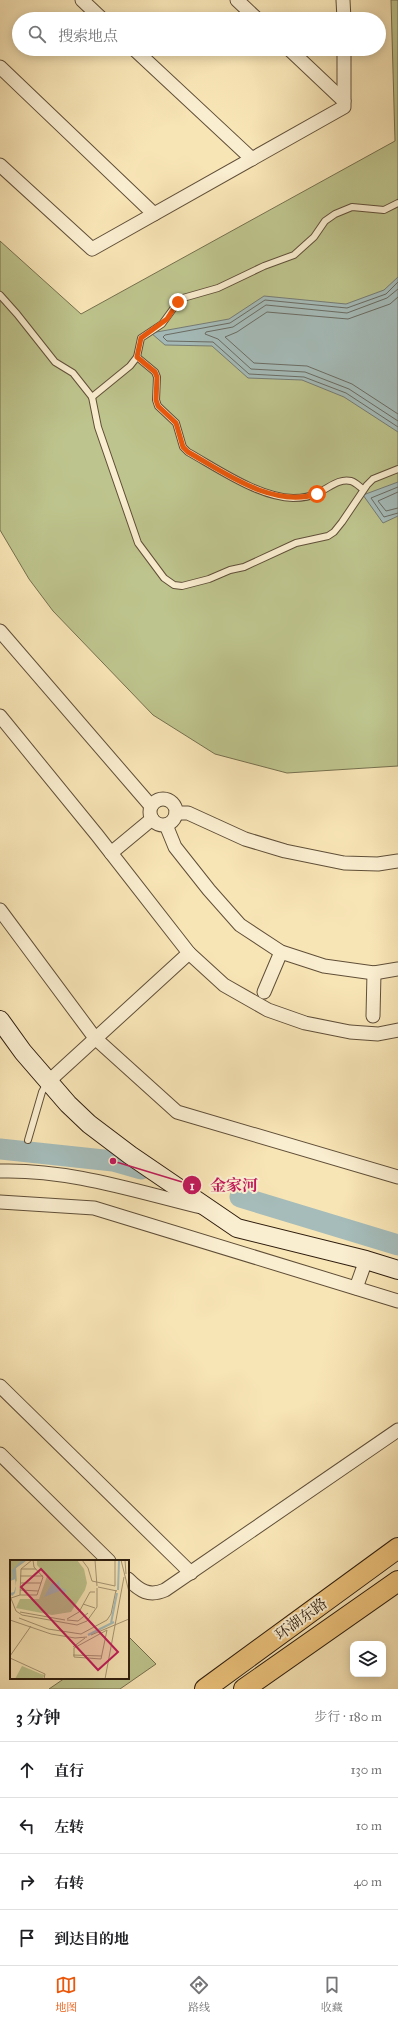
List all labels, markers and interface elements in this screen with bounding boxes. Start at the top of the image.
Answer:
search box [12,12,386,56]
icon: search [26,23,48,45]
text: 搜索地点 [58,27,118,45]
route end [169,293,187,311]
route start [308,485,326,503]
callout: 金家河 [182,1171,266,1199]
text: 金家河 [210,1176,258,1195]
text: 1 [190,1179,195,1193]
inset map [10,1560,129,1679]
street label: 环湖东路 [271,1594,331,1644]
map controls [350,1641,386,1677]
button: layers [350,1641,386,1677]
text: 3 分钟 [16,1707,60,1728]
text: 步行 · 180 m [314,1709,382,1725]
icon: ahead [16,1759,38,1781]
text: 直行 [54,1762,84,1780]
text: 130 m [350,1762,382,1778]
icon: left [16,1815,38,1837]
text: 左转 [54,1818,84,1836]
text: 10 m [356,1818,382,1834]
icon: right [16,1871,38,1893]
text: 右转 [54,1874,84,1892]
text: 40 m [353,1874,382,1890]
icon: arrive [16,1927,38,1949]
text: 到达目的地 [54,1930,129,1948]
tab: 地图 [55,1974,77,2014]
tab: 路线 [188,1974,210,2014]
tab: 收藏 [321,1974,343,2014]

